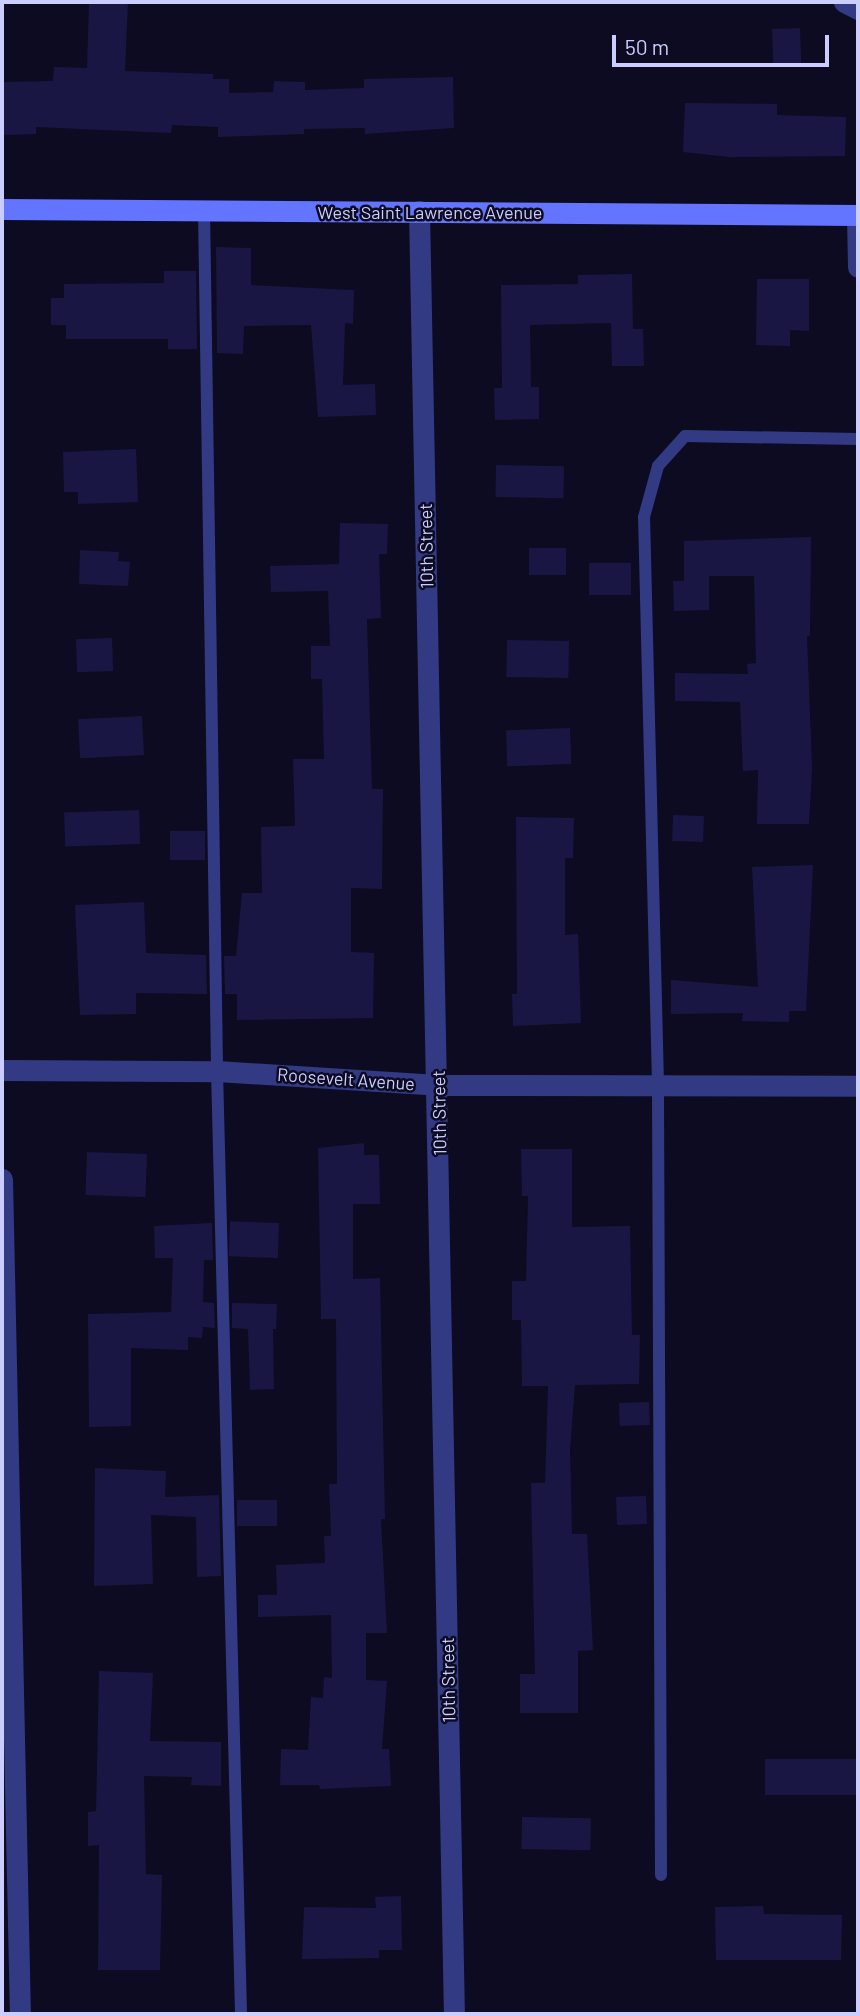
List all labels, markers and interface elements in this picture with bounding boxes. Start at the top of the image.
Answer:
scale bar [615,21,832,65]
text: 50 m [625,34,669,59]
street label: West Saint Lawrence Avenue [318,201,542,223]
street label: 10th Street [414,503,438,589]
street label: Roosevelt Avenue [276,1063,416,1095]
street label: 10th Street [427,1070,451,1156]
street label: 10th Street [436,1637,460,1723]

